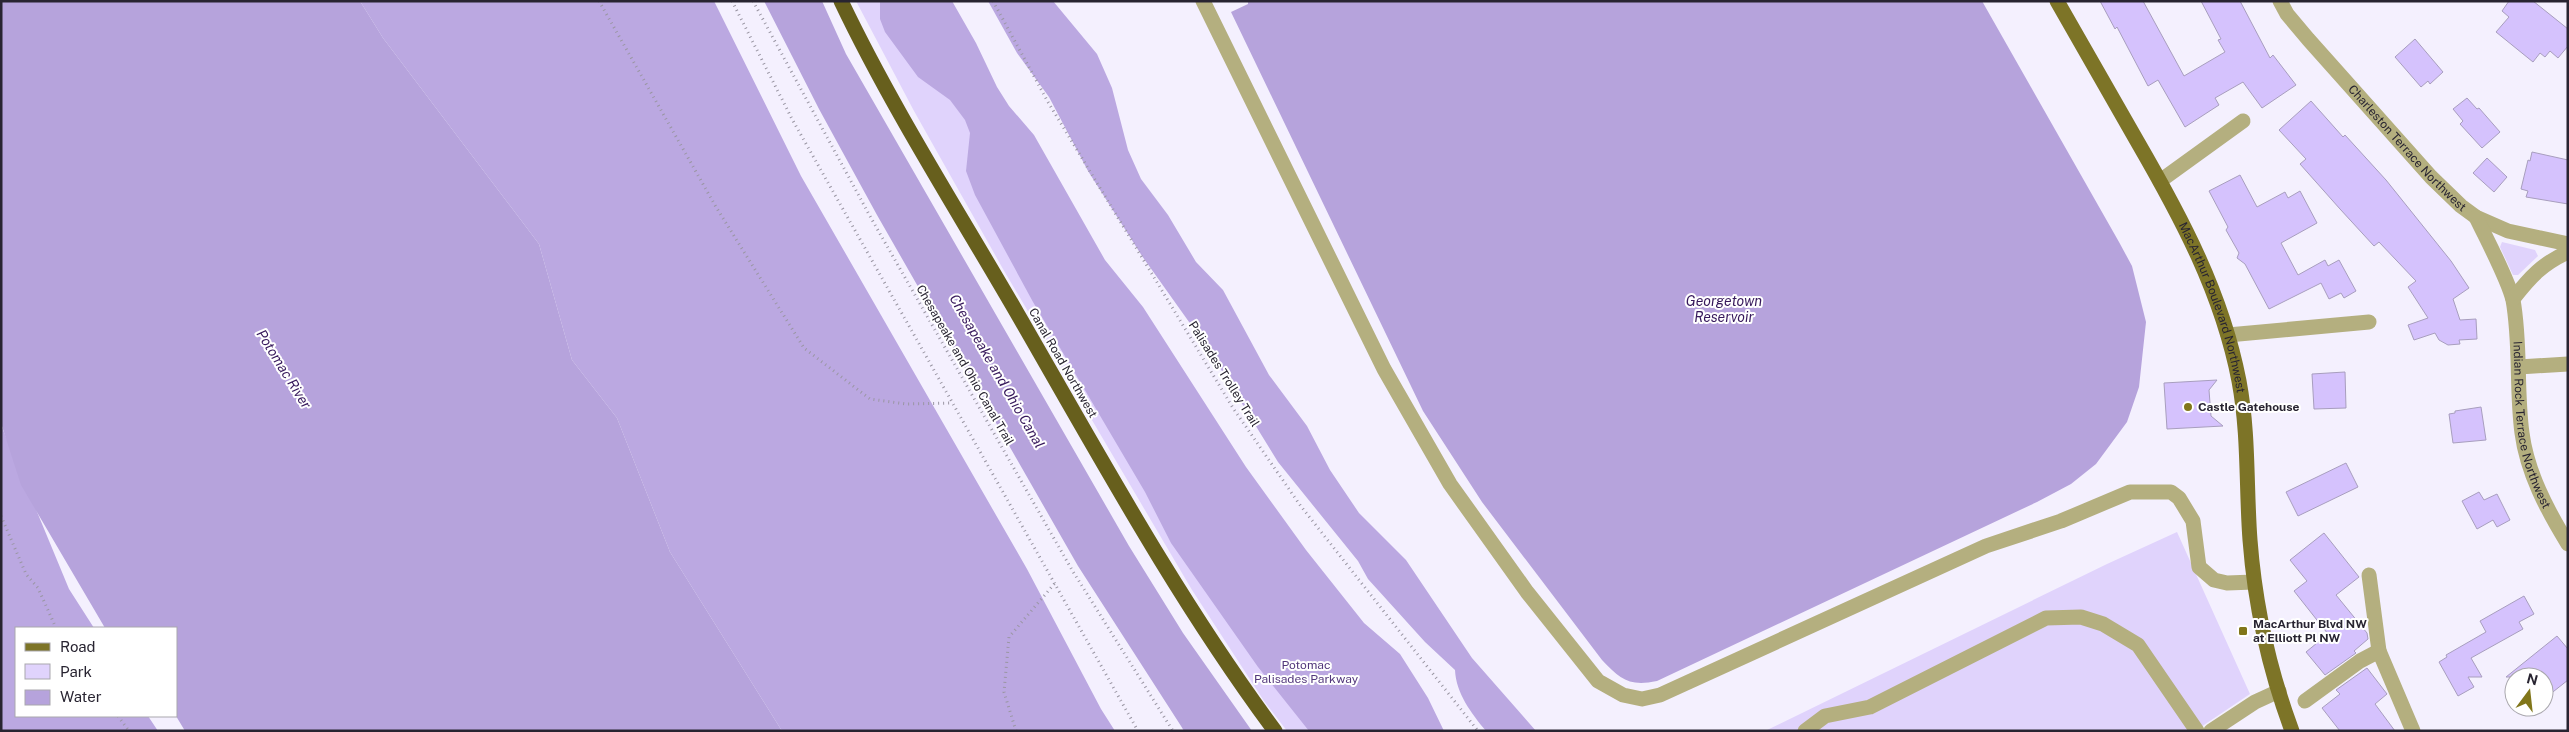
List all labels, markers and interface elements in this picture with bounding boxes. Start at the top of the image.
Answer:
street label: Charleston Terrace Northwest [2345,82,2469,215]
street label: MacArthur Boulevard Northwest [2176,220,2248,394]
street label: Chesapeake and Ohio Canal Trail [913,282,1017,448]
water label: Chesapeake and Ohio Canal [946,291,1048,451]
water label: Georgetown Reservoir [1686,293,1762,325]
street label: Canal Road Northwest [1026,306,1100,421]
street label: Palisades Trolley Trail [1186,319,1262,430]
water label: Potomac River [253,327,315,412]
street label: Indian Rock Terrace Northwest [2510,341,2554,511]
place label: Castle Gatehouse [2198,400,2299,414]
marker: Castle Gatehouse [2182,401,2194,413]
place label: MacArthur Blvd NW at Elliott Pl NW [2253,617,2367,645]
marker: MacArthur Blvd NW at Elliott Pl NW [2237,625,2249,637]
legend [15,627,178,717]
text: Road [60,638,96,655]
park label: Potomac Palisades Parkway [1254,658,1359,686]
text: Park [60,663,92,680]
north arrow [2504,667,2554,717]
text: N [2525,670,2540,689]
text: Water [60,688,102,705]

